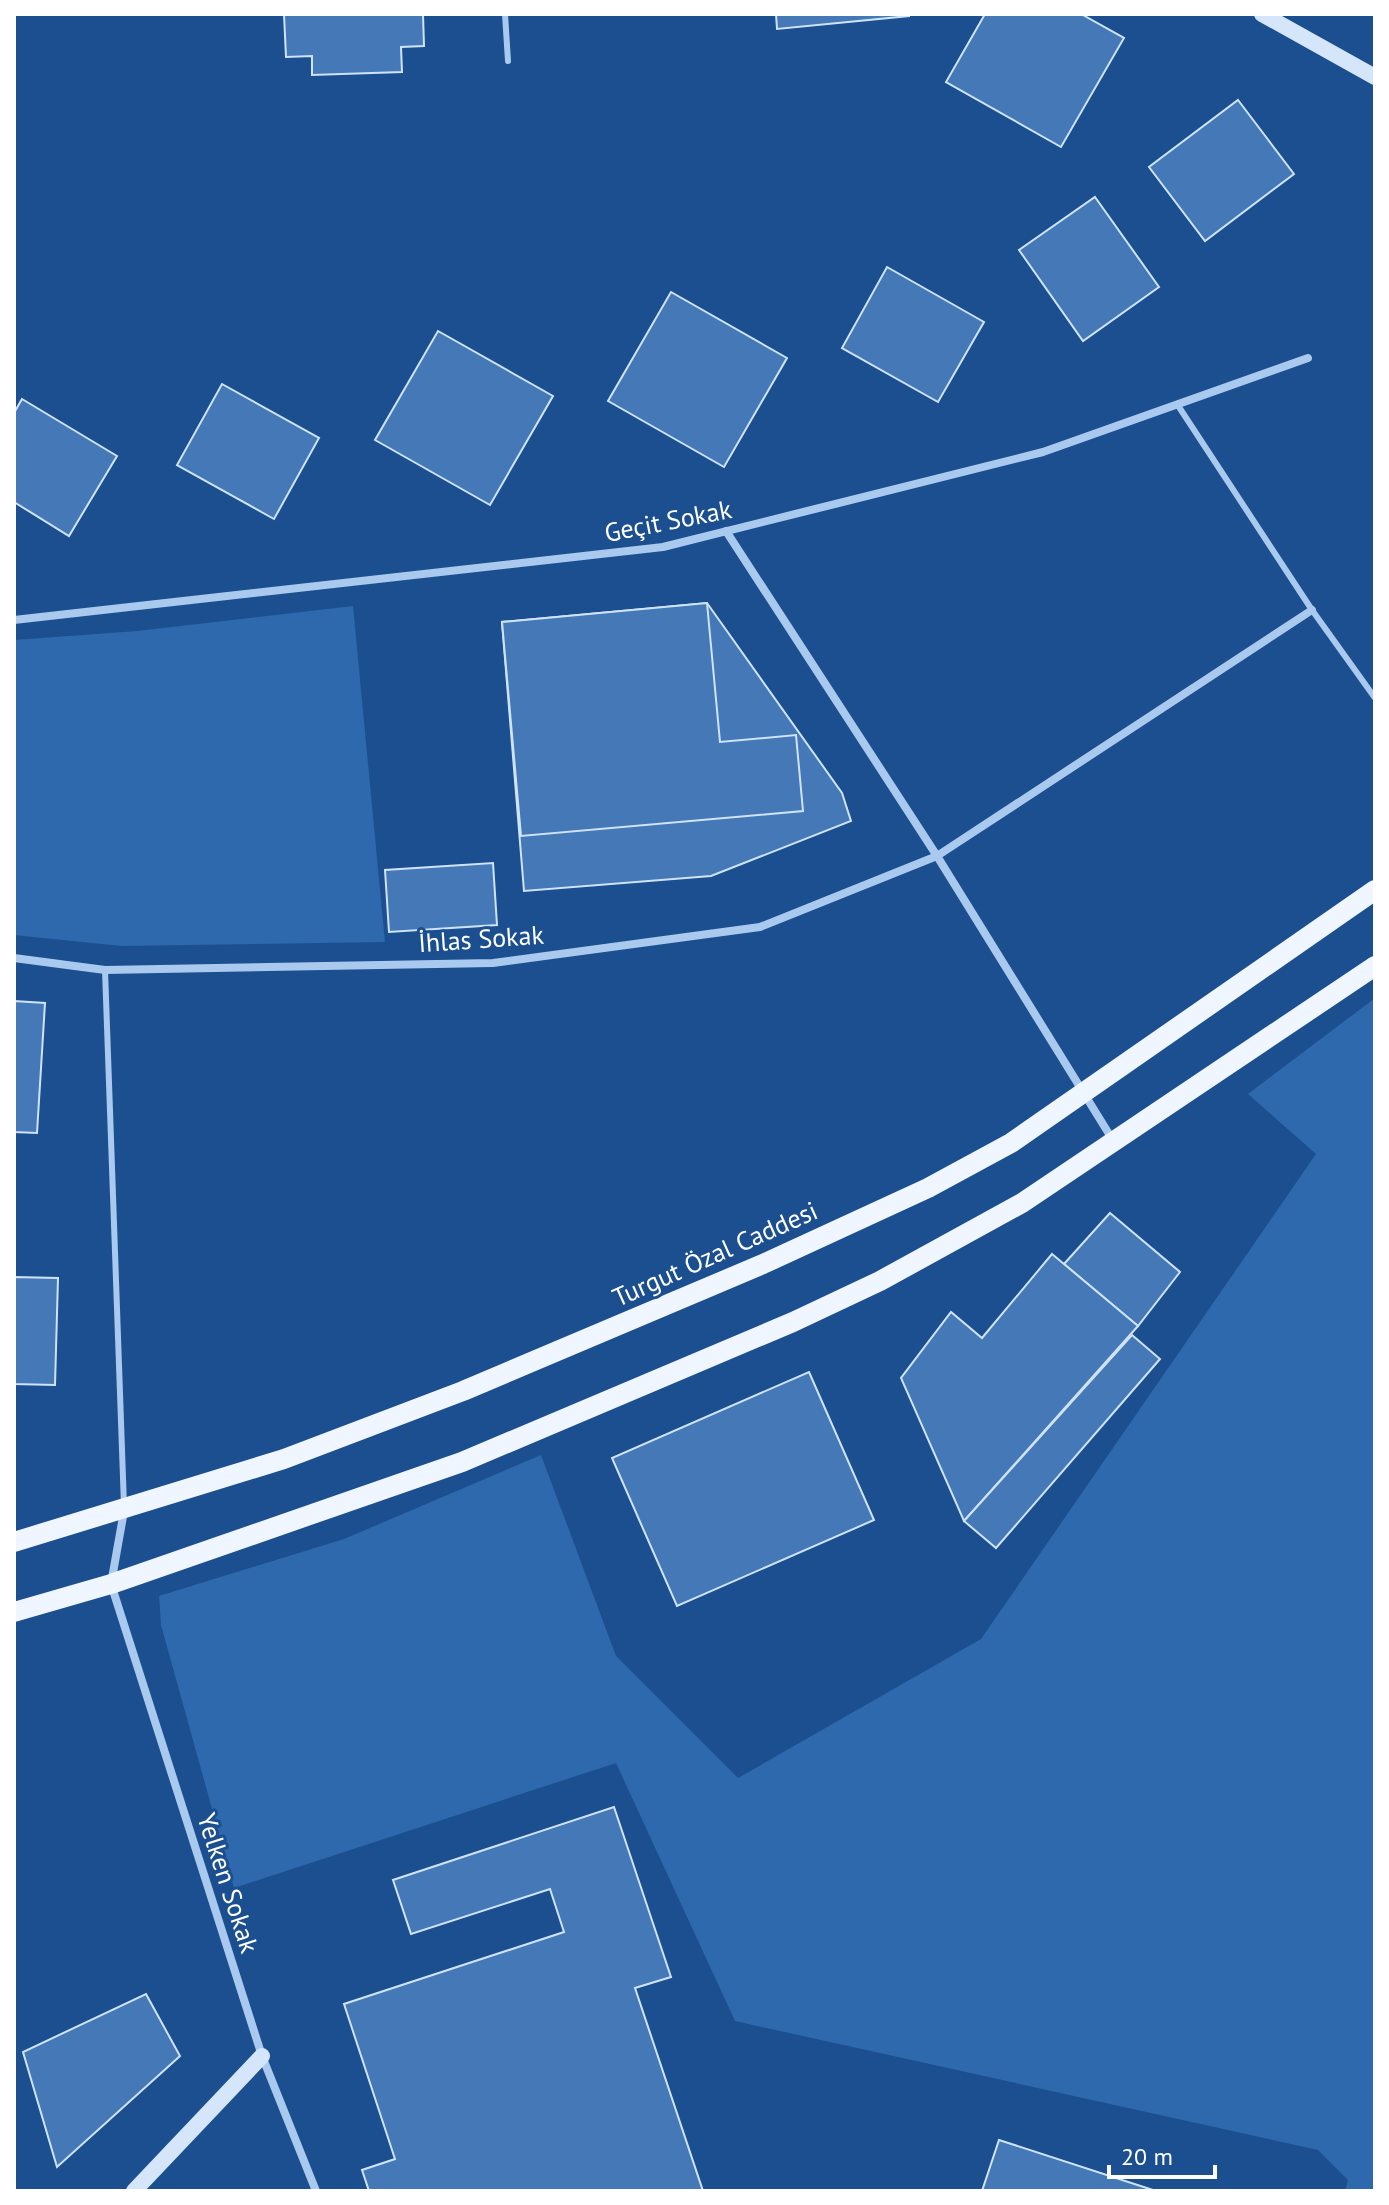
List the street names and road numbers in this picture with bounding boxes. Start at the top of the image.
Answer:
street label: Geçit Sokak [602,492,735,549]
street label: İhlas Sokak [417,918,545,959]
street label: Turgut Özal Caddesi [607,1194,822,1314]
street label: Yelken Sokak [190,1809,267,1957]

